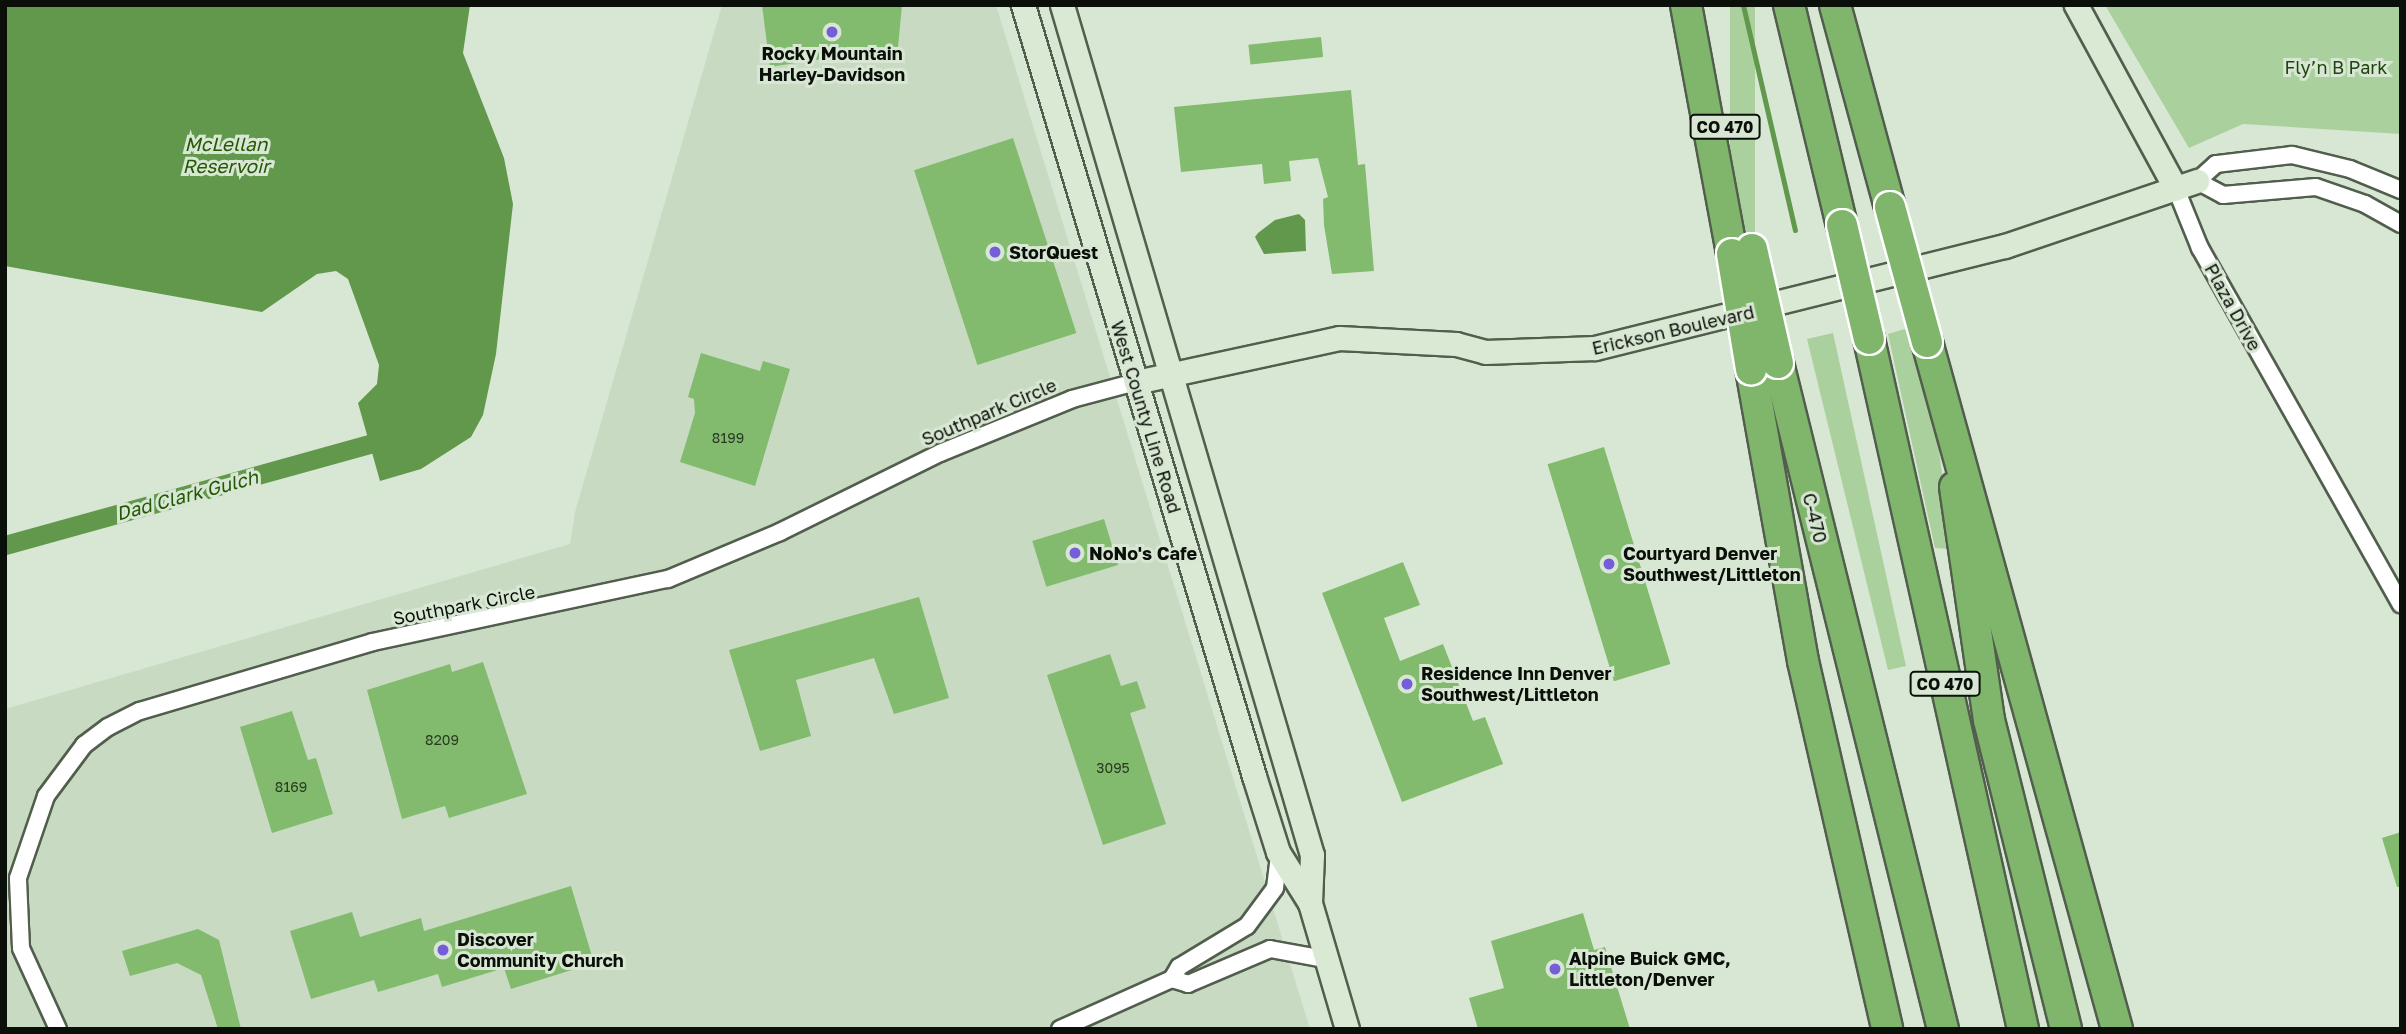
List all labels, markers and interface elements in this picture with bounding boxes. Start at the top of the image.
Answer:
marker: Rocky Mountain Harley-Davidson [824,24,840,40]
place label: Rocky Mountain Harley-Davidson [759,43,905,86]
park label: Fly’n B Park [2284,56,2388,78]
road number: CO 470 [1688,114,1762,140]
water label: McLellan Reservoir [183,133,269,177]
place label: StorQuest [1009,241,1098,263]
marker: StorQuest [987,244,1003,260]
street label: Plaza Drive [2200,260,2266,354]
street label: Erickson Boulevard [1590,301,1756,359]
street label: West County Line Road [1106,318,1186,516]
street label: Southpark Circle [918,374,1060,450]
house number: 8199 [712,430,744,446]
water label: Dad Clark Gulch [114,465,260,525]
street label: C-470 [1798,491,1832,545]
place label: NoNo's Cafe [1089,542,1197,564]
place label: Courtyard Denver Southwest/Littleton [1623,543,1801,586]
marker: NoNo's Cafe [1067,545,1083,561]
marker: Courtyard Denver Southwest/Littleton [1601,556,1617,572]
street label: Southpark Circle [391,581,537,629]
place label: Residence Inn Denver Southwest/Littleton [1421,663,1611,706]
road number: CO 470 [1908,671,1982,696]
marker: Residence Inn Denver Southwest/Littleton [1399,676,1415,692]
house number: 8209 [425,732,459,748]
house number: 3095 [1096,760,1130,776]
house number: 8169 [275,779,307,795]
place label: Discover Community Church [457,929,624,972]
marker: Discover Community Church [435,942,451,958]
place label: Alpine Buick GMC, Littleton/Denver [1569,948,1731,990]
marker: Alpine Buick GMC, Littleton/Denver [1547,961,1563,977]

